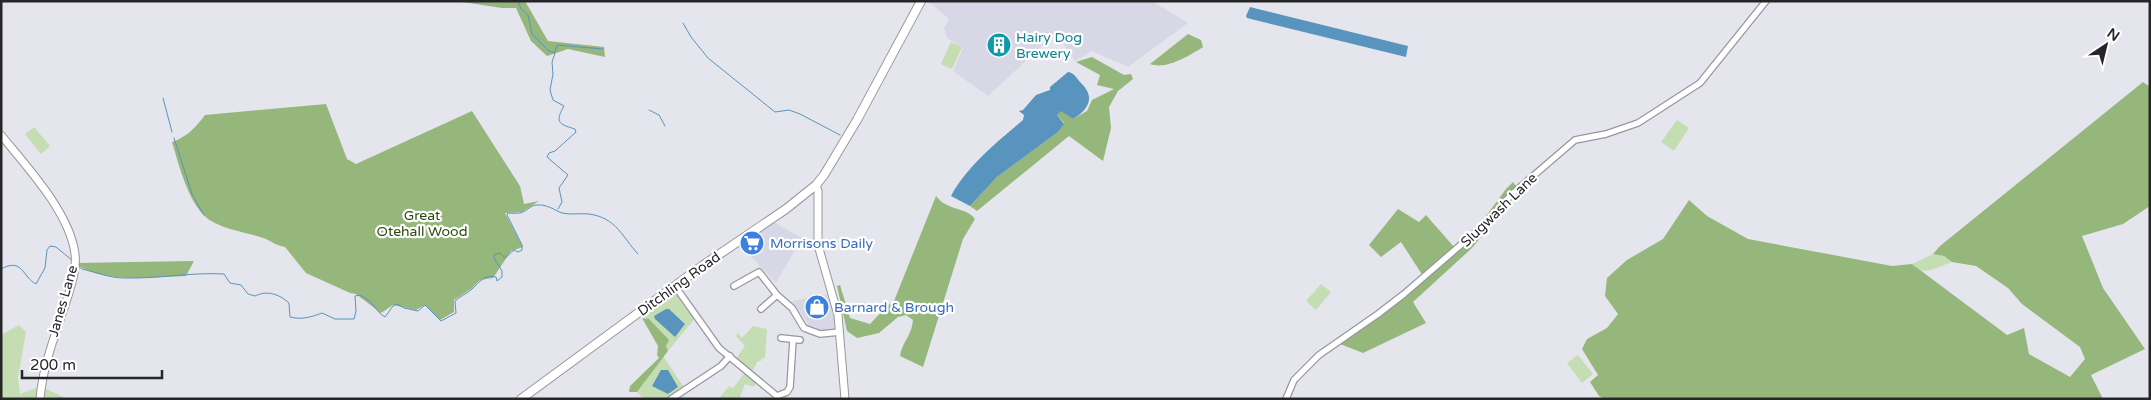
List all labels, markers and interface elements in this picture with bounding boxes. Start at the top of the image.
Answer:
north arrow [2081,20,2131,70]
text: N [2104,25,2123,45]
place label: Hairy Dog Brewery [1016,29,1082,62]
building icon: Hairy Dog Brewery [986,32,1012,58]
street label: Slugwash Lane [1457,169,1541,251]
park label: Great Otehall Wood [377,207,467,240]
supermarket icon: Morrisons Daily [739,230,765,256]
place label: Morrisons Daily [770,235,873,252]
street label: Ditchling Road [634,248,724,320]
street label: Janes Lane [45,263,81,339]
shop icon: Barnard & Brough [804,294,830,320]
place label: Barnard & Brough [834,299,954,316]
scale bar [22,348,162,380]
text: 200 m [30,356,76,374]

